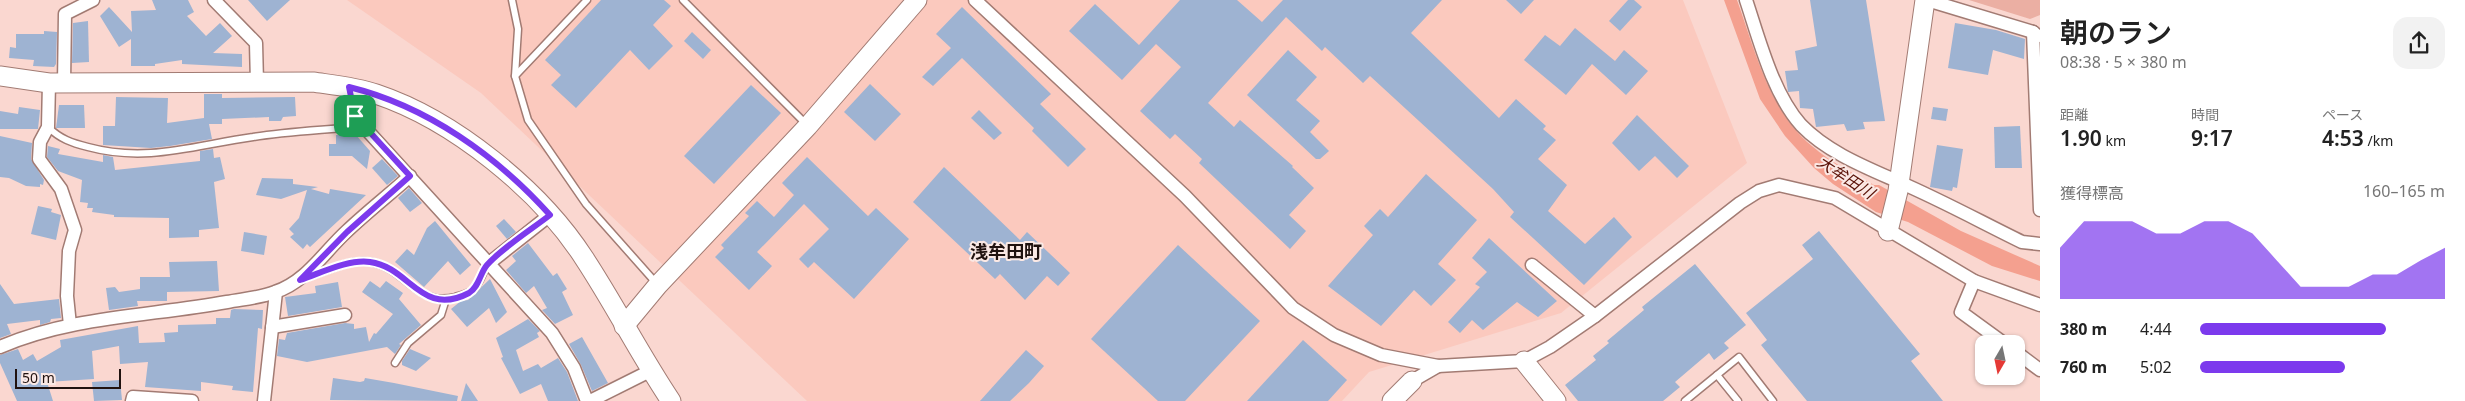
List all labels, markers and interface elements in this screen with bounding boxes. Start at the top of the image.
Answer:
text: 朝のラン [2060,13,2172,51]
button: share [2393,17,2445,69]
text: 08:38 · 5 × 380 m [2060,51,2187,73]
pin [334,95,376,137]
icon: arrive [341,102,369,130]
text: 距離 [2060,105,2088,124]
text: 時間 [2191,105,2219,124]
text: ペース [2322,105,2363,124]
text: 1.90 [2060,124,2102,152]
text: 9:17 [2191,124,2233,152]
text: 4:53 [2322,124,2364,152]
text: km [2102,131,2126,150]
text: /km [2364,131,2393,150]
water label: 大牟田川 [1813,150,1880,205]
text: 160–165 m [2363,180,2445,202]
text: 獲得標高 [2060,182,2124,204]
district label: 浅牟田町 [970,239,1042,263]
text: 380 m [2060,318,2107,340]
text: 4:44 [2140,318,2172,340]
north arrow [1975,335,2025,385]
map controls [1975,335,2025,385]
text: 760 m [2060,356,2107,378]
text: 5:02 [2140,356,2172,378]
scale bar [15,366,121,389]
text: 50 m [22,368,55,387]

